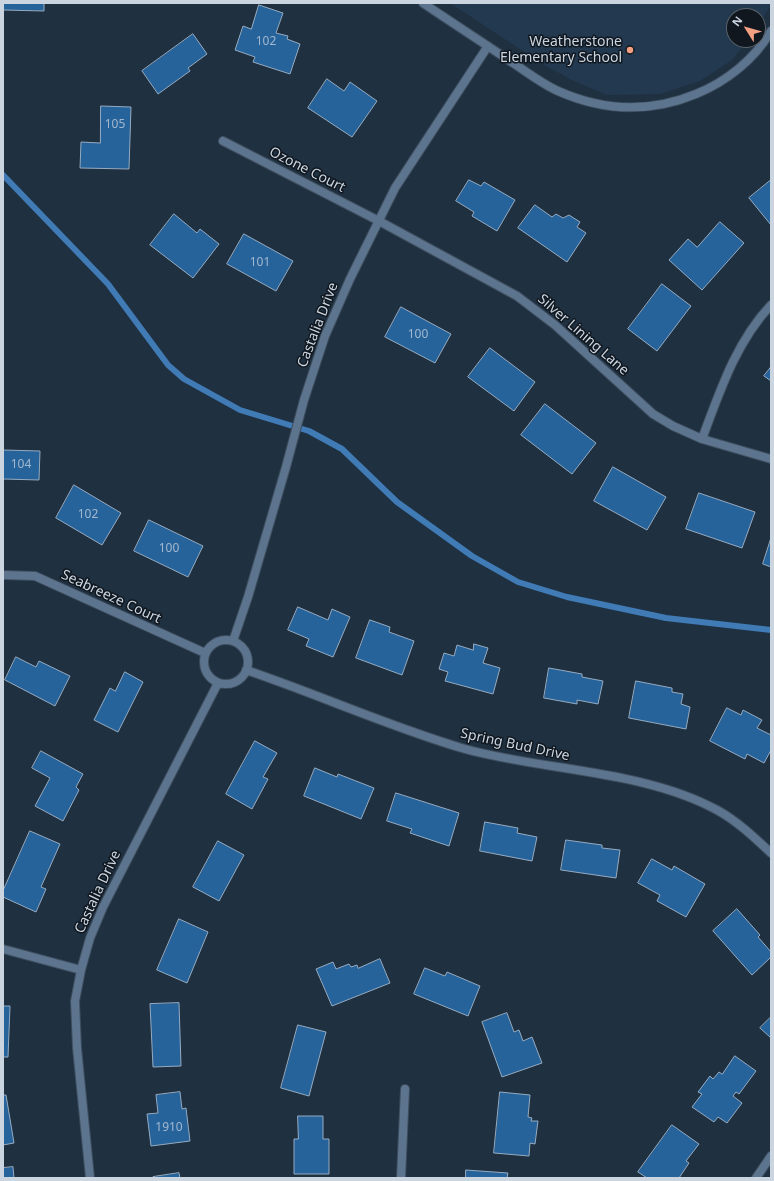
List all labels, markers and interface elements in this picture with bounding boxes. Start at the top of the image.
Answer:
north arrow [726,8,766,48]
text: N [728,13,745,29]
place label: Weatherstone Elementary School [500,34,622,66]
house number: 102 [256,35,276,49]
marker: Weatherstone Elementary School [625,45,635,55]
house number: 105 [105,118,125,132]
street label: Ozone Court [266,144,348,196]
house number: 101 [250,256,270,270]
street label: Castalia Drive [294,280,342,370]
street label: Silver Lining Lane [534,291,632,379]
house number: 100 [408,328,428,342]
house number: 104 [11,458,31,472]
house number: 102 [78,508,98,522]
house number: 100 [159,542,179,556]
street label: Seabreeze Court [58,567,164,627]
street label: Spring Bud Drive [459,725,571,765]
street label: Castalia Drive [71,848,125,936]
house number: 1910 [155,1121,183,1135]

